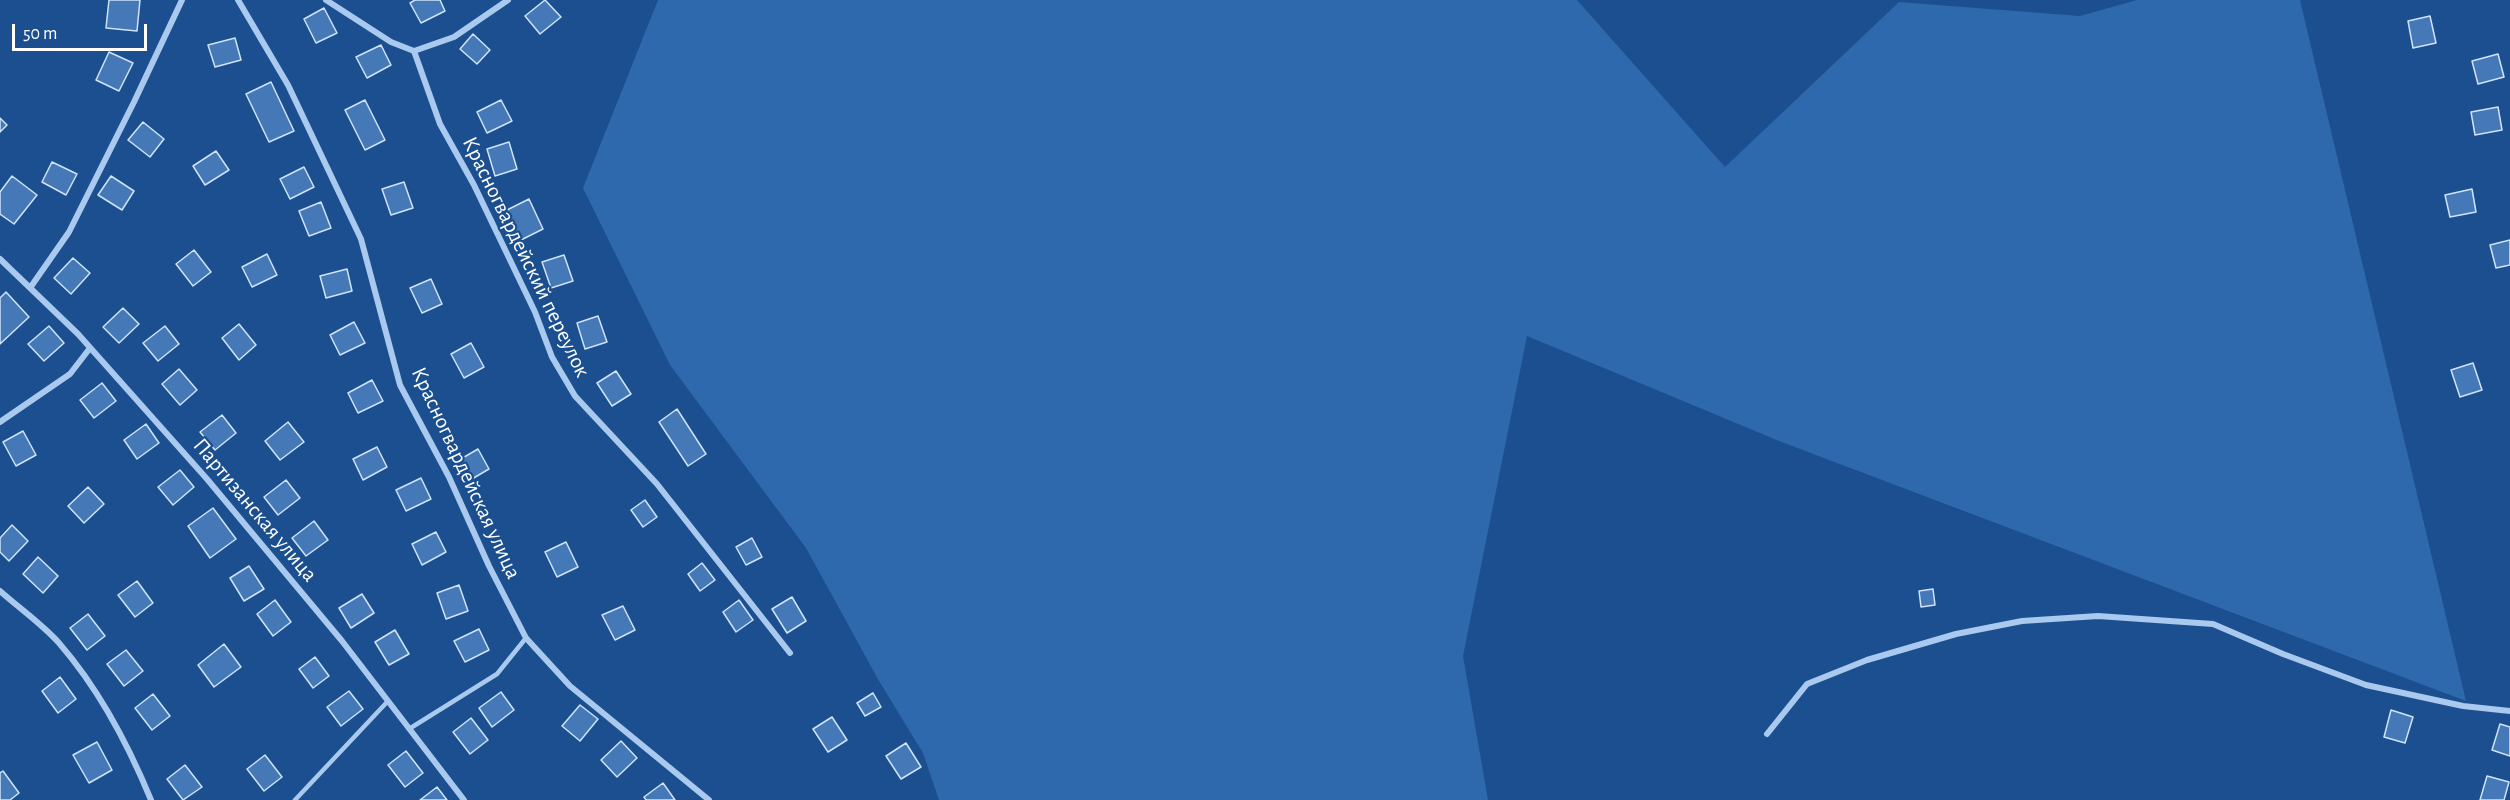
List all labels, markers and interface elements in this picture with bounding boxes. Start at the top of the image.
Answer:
scale bar [15,12,150,50]
text: 50 m [23,25,57,43]
street label: Красногвардейский переулок [456,132,596,382]
street label: Красногвардейская улица [405,363,527,583]
street label: Партизанская улица [187,433,323,587]

